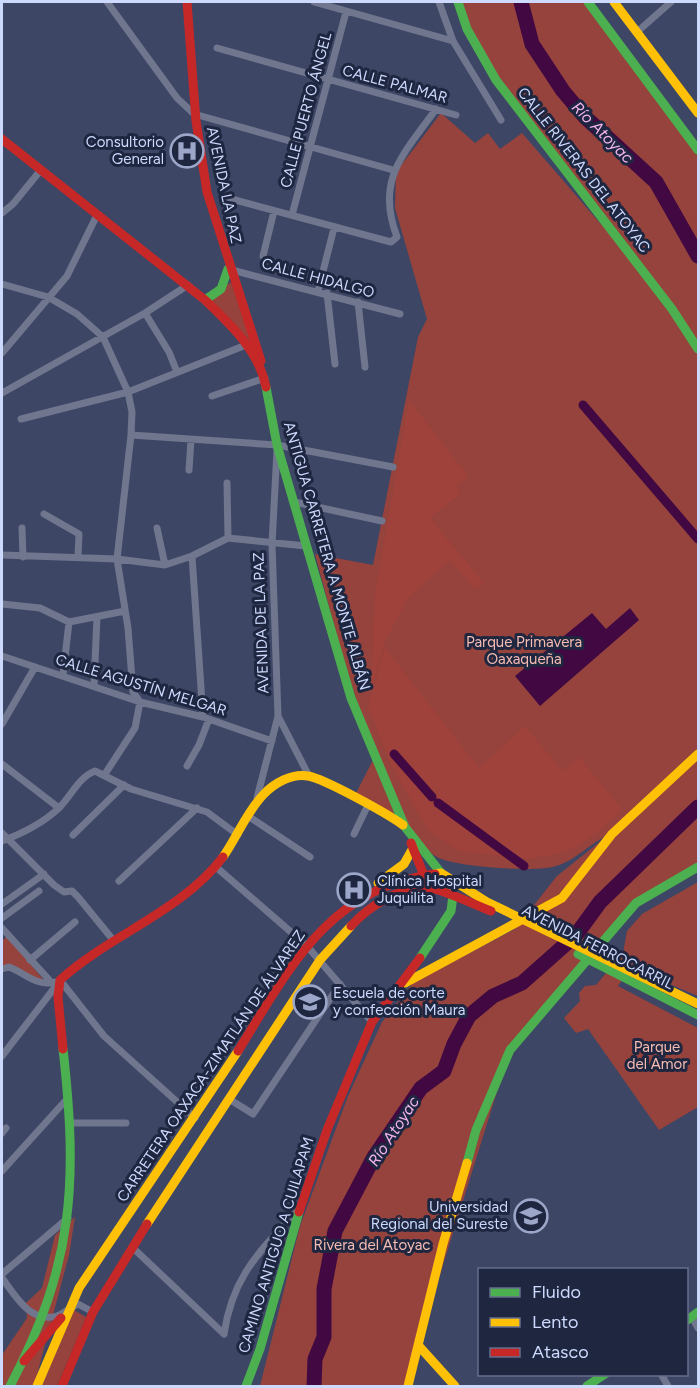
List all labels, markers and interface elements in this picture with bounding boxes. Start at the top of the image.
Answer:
street label: CALLE PUERTO ÁNGEL [277,30,335,190]
street label: CALLE PALMAR [340,61,450,107]
street label: CALLE RIVERAS DEL ATOYAC [514,84,654,256]
water label: Río Atoyac [568,98,638,167]
street label: AVENIDA LA PAZ [203,125,245,245]
place label: Consultorio General [86,133,164,168]
hospital icon: Consultorio General [169,133,205,169]
street label: CALLE HIDALGO [260,254,376,302]
street label: ANTIGUA CARRETERA A MONTE ALBÁN [280,420,374,692]
street label: AVENIDA DE LA PAZ [250,552,272,694]
park label: Parque Primavera Oaxaqueña [466,633,582,668]
street label: CALLE AGUSTÍN MELGAR [53,650,229,720]
hospital icon: Clínica Hospital Juquilita [336,872,372,908]
place label: Clínica Hospital Juquilita [377,872,482,907]
street label: AVENIDA FERROCARRIL [519,901,677,993]
street label: CARRETERA OAXACA-ZIMATLÁN DE ÁLVAREZ [113,927,309,1205]
school or university icon: Escuela de corte y confección Maura [292,984,328,1020]
place label: Escuela de corte y confección Maura [333,984,465,1019]
park label: Parque del Amor [627,1038,687,1073]
water label: Río Atoyac [364,1093,423,1170]
street label: CAMINO ANTIGUO A CUILAPAM [235,1135,317,1355]
place label: Universidad Regional del Sureste [371,1198,508,1233]
school or university icon: Universidad Regional del Sureste [513,1198,549,1234]
park label: Rivera del Atoyac [314,1236,430,1254]
legend [478,1268,688,1376]
text: Fluido [532,1281,581,1303]
text: Lento [532,1311,578,1333]
text: Atasco [532,1341,589,1363]

